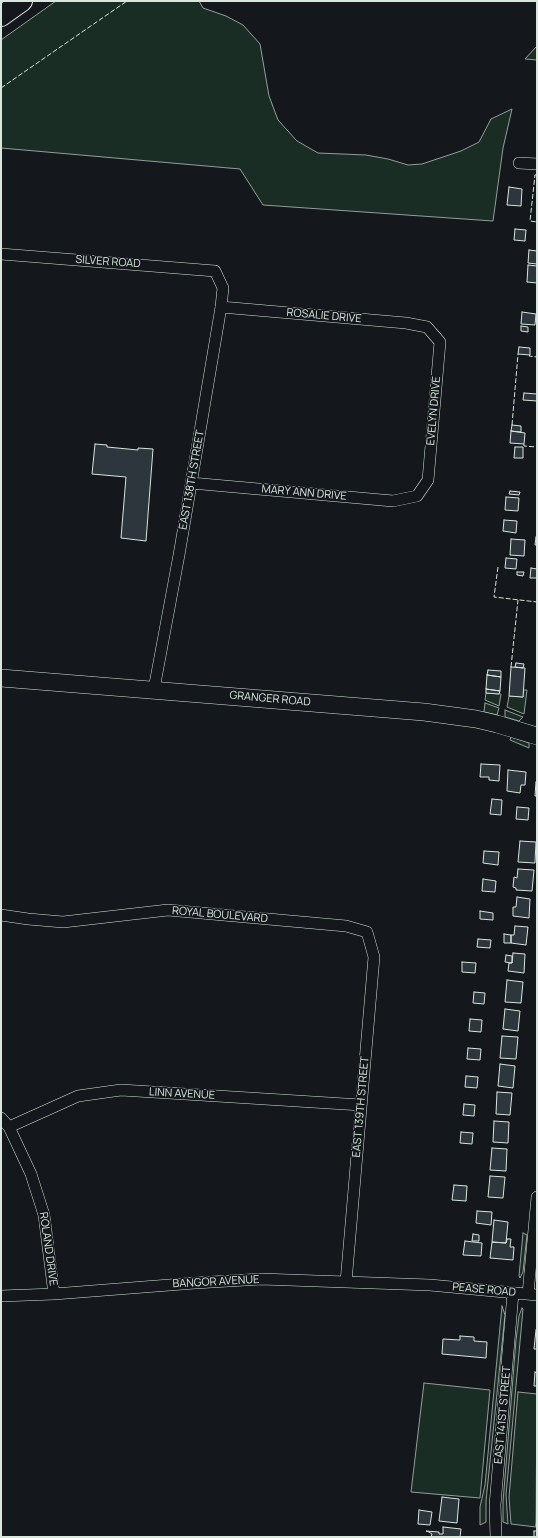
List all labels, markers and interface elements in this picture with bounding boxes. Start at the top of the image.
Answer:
street label: SILVER ROAD [75,253,141,271]
street label: ROSALIE DRIVE [286,306,362,326]
street label: EVELYN DRIVE [424,376,444,446]
street label: EAST 138TH STREET [177,429,207,531]
street label: MARY ANN DRIVE [261,483,347,503]
street label: GRANGER ROAD [229,689,311,709]
street label: ROYAL BOULEVARD [172,904,268,926]
street label: EAST 139TH STREET [350,1056,372,1158]
street label: LINN AVENUE [149,1086,215,1102]
street label: ROLAND DRIVE [36,1211,60,1287]
street label: BANGOR AVENUE [172,1273,260,1291]
street label: PEASE ROAD [452,1281,516,1299]
street label: EAST 141ST STREET [492,1365,514,1465]

